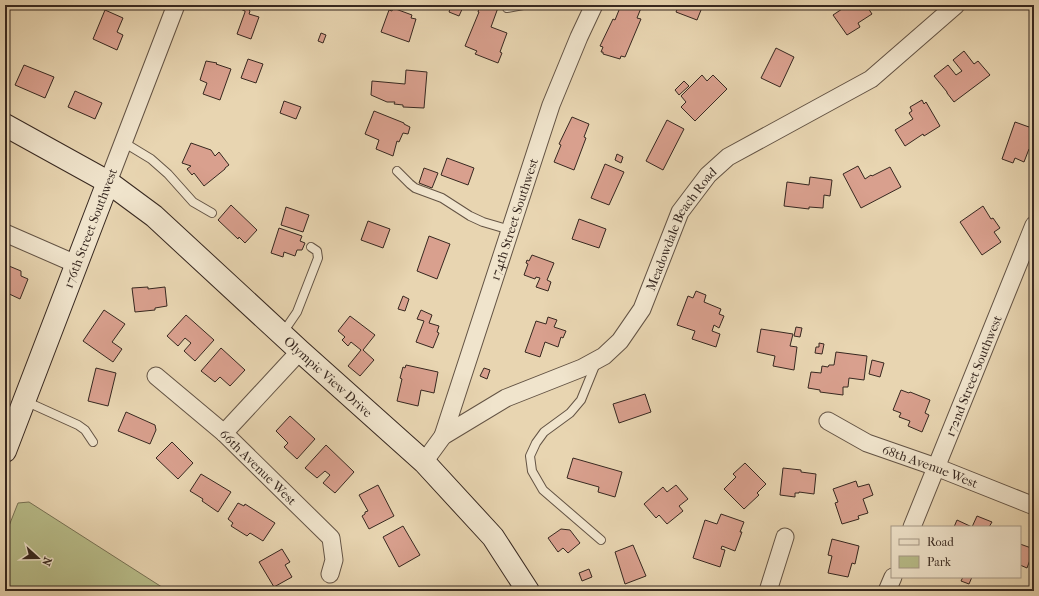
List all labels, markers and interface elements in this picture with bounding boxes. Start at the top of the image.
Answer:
street label: 174th Street Southwest [487,156,541,282]
street label: Meadowdale Beach Road [643,164,720,293]
street label: 176th Street Southwest [61,166,120,290]
street label: 172nd Street Southwest [942,313,1005,439]
street label: Olympic View Drive [281,333,376,421]
street label: 66th Avenue West [217,426,300,508]
street label: 68th Avenue West [880,442,980,491]
legend [891,526,1021,578]
text: Road [927,535,954,549]
north arrow [18,538,58,578]
text: N [39,555,54,568]
text: Park [927,555,952,569]

